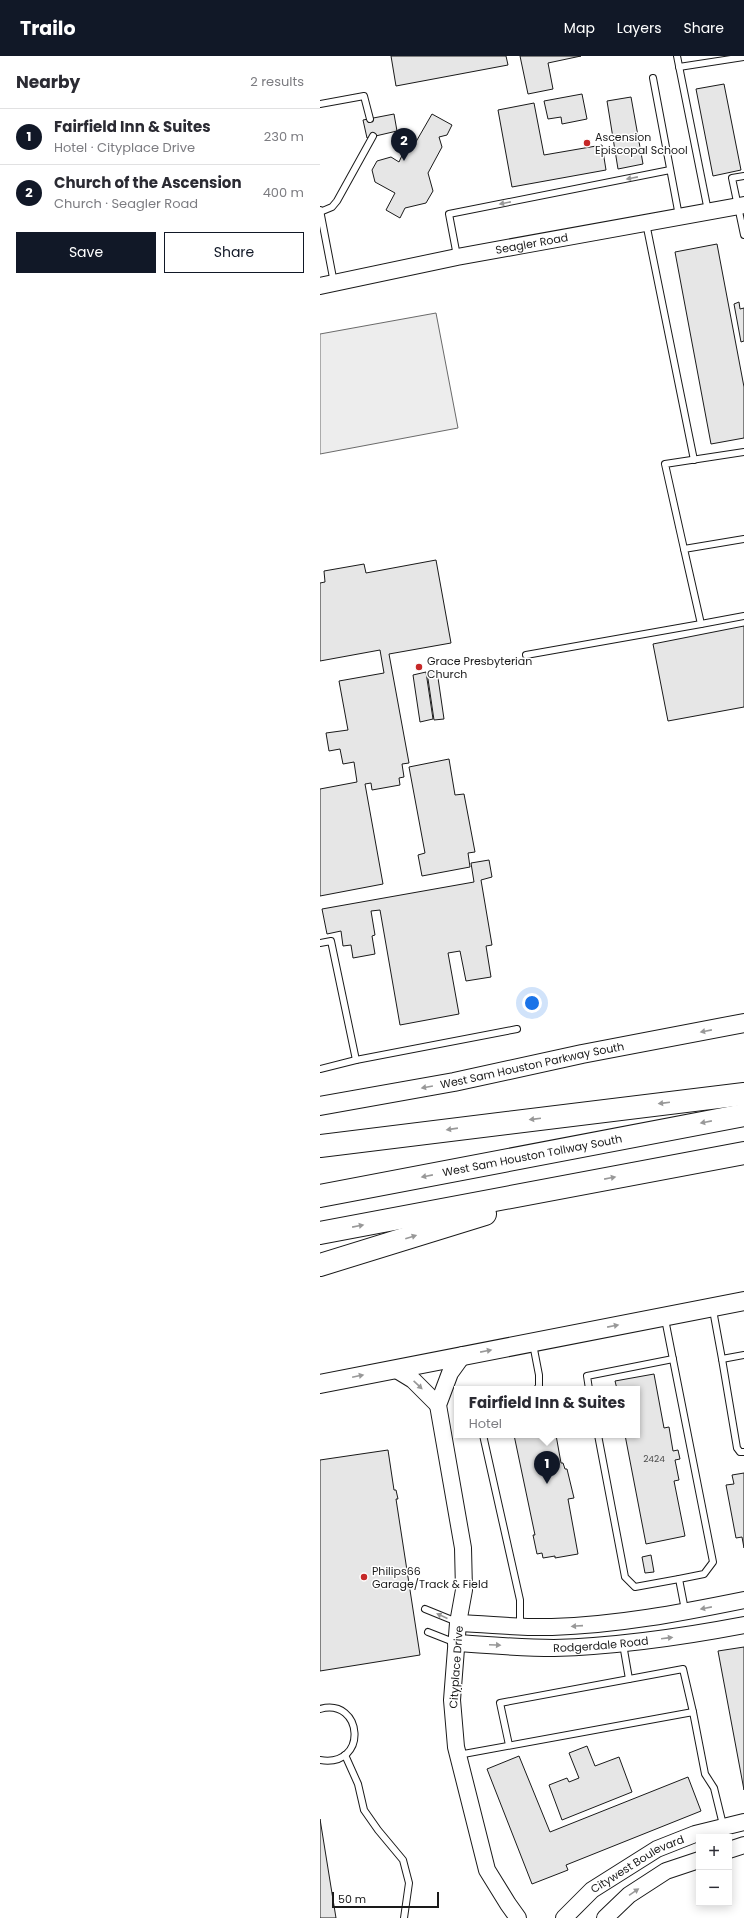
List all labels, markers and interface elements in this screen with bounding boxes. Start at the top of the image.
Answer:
text: Trailo [20,15,76,42]
text: Map [564,18,595,38]
text: Layers [617,18,661,38]
text: Share [683,18,724,38]
text: Nearby [16,70,80,94]
text: 2 results [250,72,304,91]
text: Fairfield Inn & Suites [54,116,211,137]
text: 1 [27,127,31,146]
text: 230 m [264,127,304,146]
pin: 2 [391,128,417,161]
place label: Ascension Episcopal School [595,129,688,158]
text: Hotel · Cityplace Drive [54,138,195,157]
marker: Ascension Episcopal School [582,138,592,148]
text: Church of the Ascension [54,172,242,193]
one-way arrow [626,175,638,181]
text: 2 [25,183,33,202]
text: 400 m [263,183,304,202]
text: Church · Seagler Road [54,194,198,213]
one-way arrow [498,201,511,207]
street label: Seagler Road [494,229,569,258]
button: Save [16,232,156,273]
button: Share [164,232,304,273]
place label: Grace Presbyterian Church [427,653,532,682]
marker: Grace Presbyterian Church [414,662,424,672]
your location [522,993,542,1013]
one-way arrow [700,1028,712,1034]
street label: West Sam Houston Parkway South [439,1038,625,1092]
one-way arrow [421,1084,434,1090]
one-way arrow [658,1100,670,1106]
one-way arrow [529,1115,541,1122]
one-way arrow [700,1120,712,1126]
one-way arrow [446,1126,458,1132]
street label: West Sam Houston Tollway South [441,1130,623,1180]
one-way arrow [421,1173,433,1179]
one-way arrow [604,1175,616,1181]
one-way arrow [352,1222,364,1228]
one-way arrow [405,1234,417,1240]
one-way arrow [607,1323,620,1329]
one-way arrow [480,1348,492,1354]
one-way arrow [352,1373,364,1379]
one-way arrow [413,1380,423,1389]
popup [454,1386,640,1438]
text: Fairfield Inn & Suites [469,1392,625,1413]
text: Hotel [469,1414,502,1433]
pin: 1 [534,1451,560,1484]
house number: 2424 [643,1453,665,1465]
place label: Philips66 Garage/Track & Field [372,1563,488,1592]
marker: Philips66 Garage/Track & Field [359,1572,369,1582]
one-way arrow [700,1605,712,1611]
one-way arrow [435,1612,447,1618]
one-way arrow [571,1622,583,1629]
street label: Cityplace Drive [445,1625,467,1709]
street label: Rodgerdale Road [553,1632,649,1656]
one-way arrow [661,1635,673,1641]
one-way arrow [489,1642,502,1648]
street label: Citywest Boulevard [587,1831,686,1897]
map controls [696,1834,732,1906]
button: + [696,1834,732,1870]
button: − [696,1870,732,1906]
one-way arrow [629,1888,639,1896]
scale bar [332,1890,439,1909]
text: 50 m [338,1891,366,1907]

